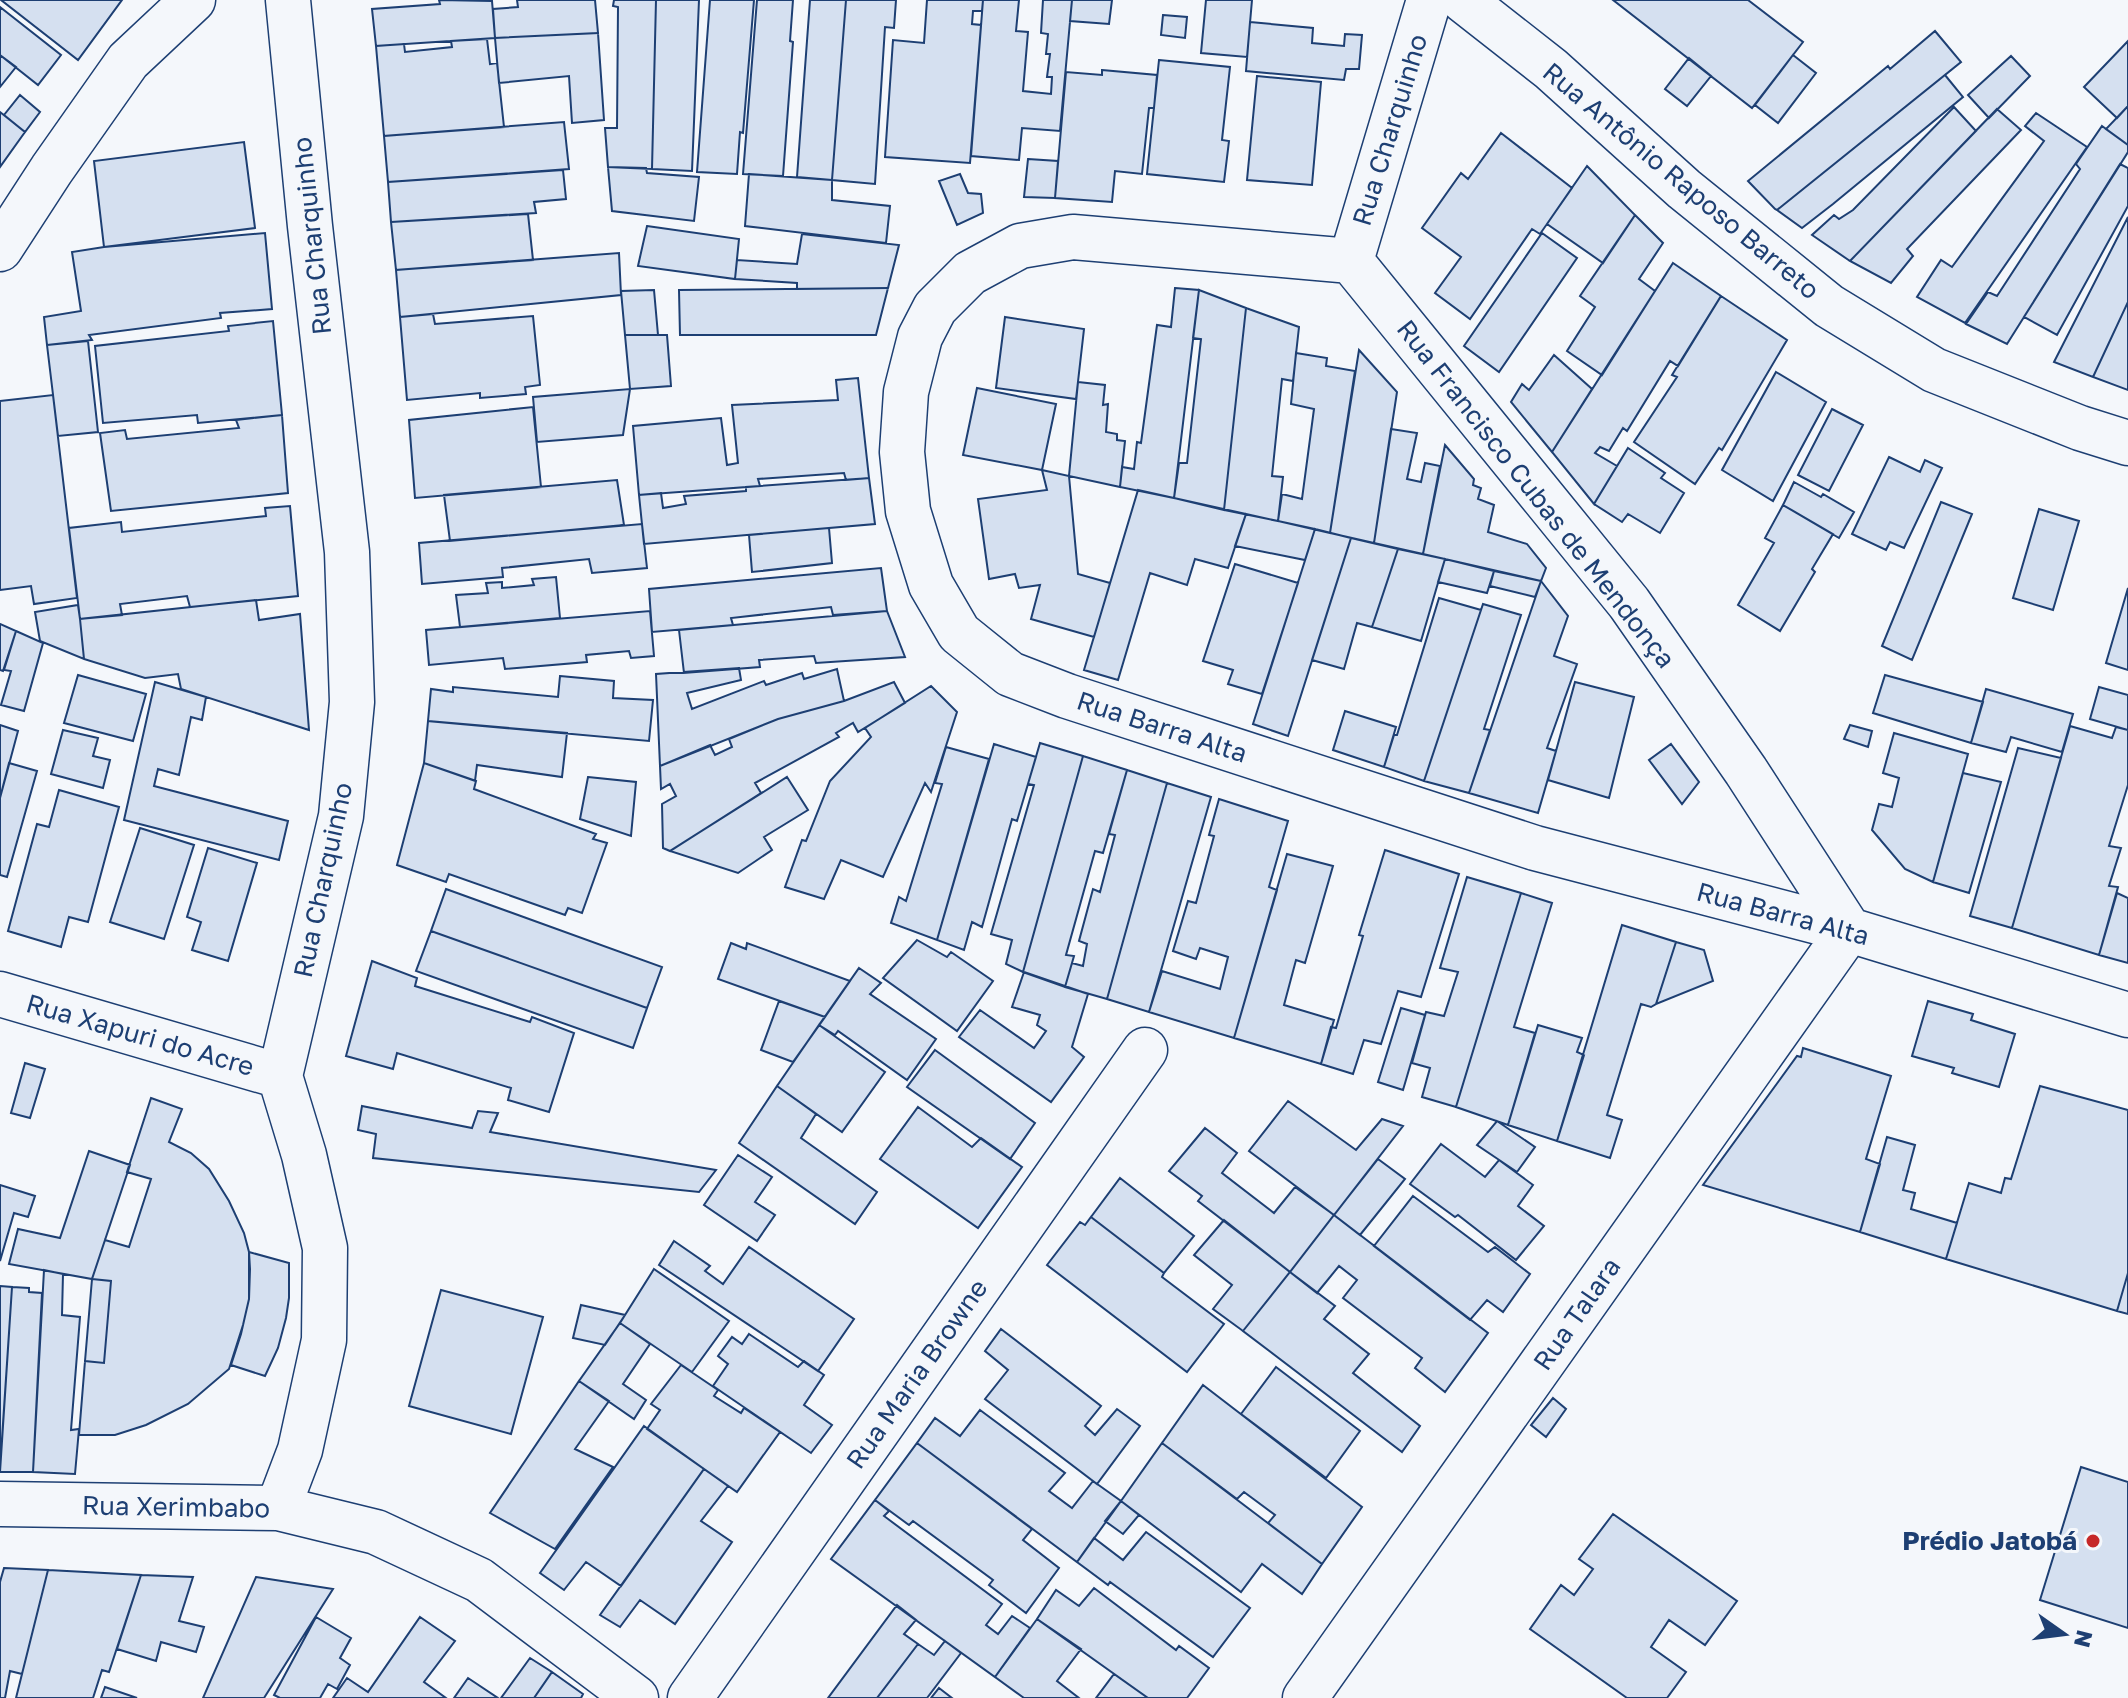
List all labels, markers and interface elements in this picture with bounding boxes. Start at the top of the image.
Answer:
street label: Rua Charquinho [1346,30,1433,229]
street label: Rua Antônio Raposo Barreto [1537,56,1826,305]
street label: Rua Charquinho [286,136,337,336]
street label: Rua Francisco Cubas de Mendonça [1391,314,1682,674]
street label: Rua Barra Alta [1073,684,1251,769]
street label: Rua Charquinho [287,780,358,980]
street label: Rua Barra Alta [1694,876,1873,951]
street label: Rua Xapuri do Acre [23,987,258,1082]
street label: Rua Talara [1527,1252,1627,1376]
street label: Rua Maria Browne [840,1273,994,1474]
street label: Rua Xerimbabo [82,1489,270,1524]
place label: Prédio Jatobá [1902,1525,2077,1556]
marker: Prédio Jatobá [2084,1532,2102,1550]
north arrow [2024,1594,2104,1674]
text: N [2069,1628,2099,1650]

